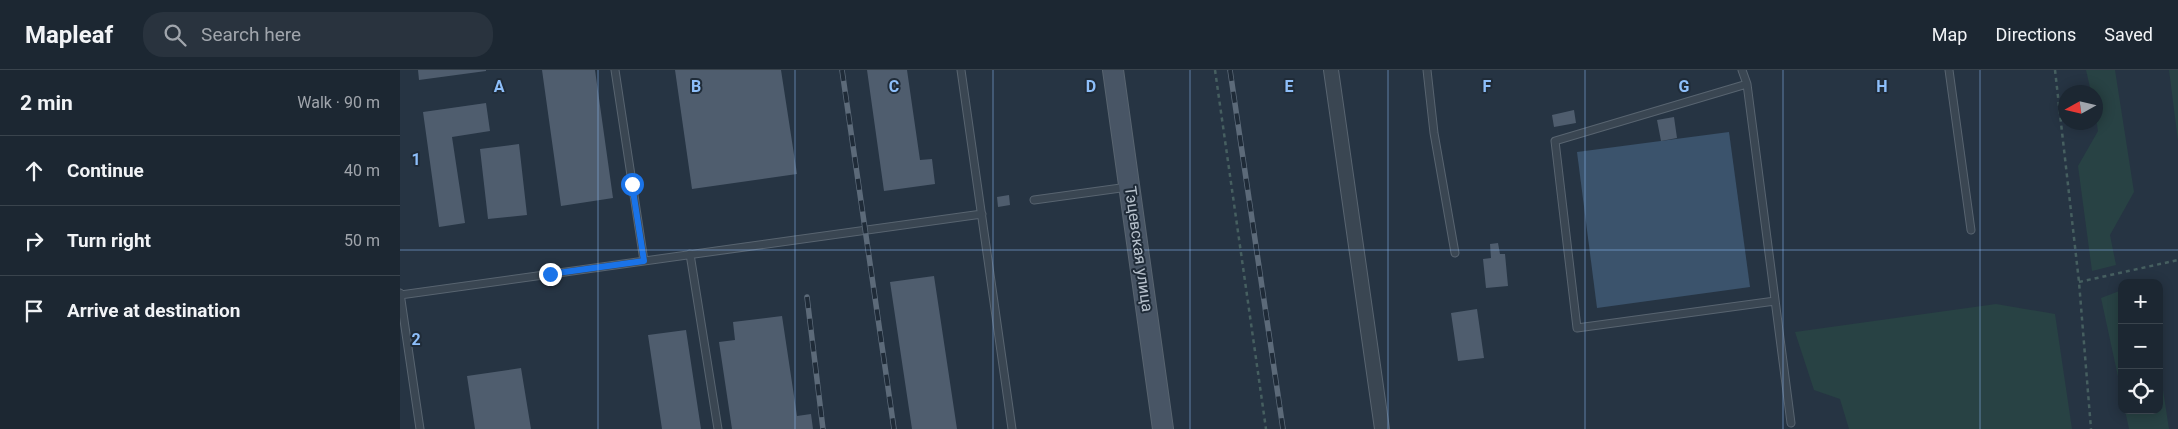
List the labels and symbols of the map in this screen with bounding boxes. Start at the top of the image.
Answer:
text: A [494,77,505,96]
text: B [691,77,701,96]
text: C [889,77,899,96]
text: D [1086,77,1096,96]
text: E [1285,77,1294,96]
text: F [1483,77,1492,96]
text: G [1679,77,1690,96]
text: H [1876,77,1888,96]
north arrow [2058,85,2103,130]
text: 1 [411,150,421,169]
route start [621,173,644,196]
street label: Тэцевская улица [1121,185,1157,313]
route end [539,263,562,286]
text: 2 [411,330,421,349]

